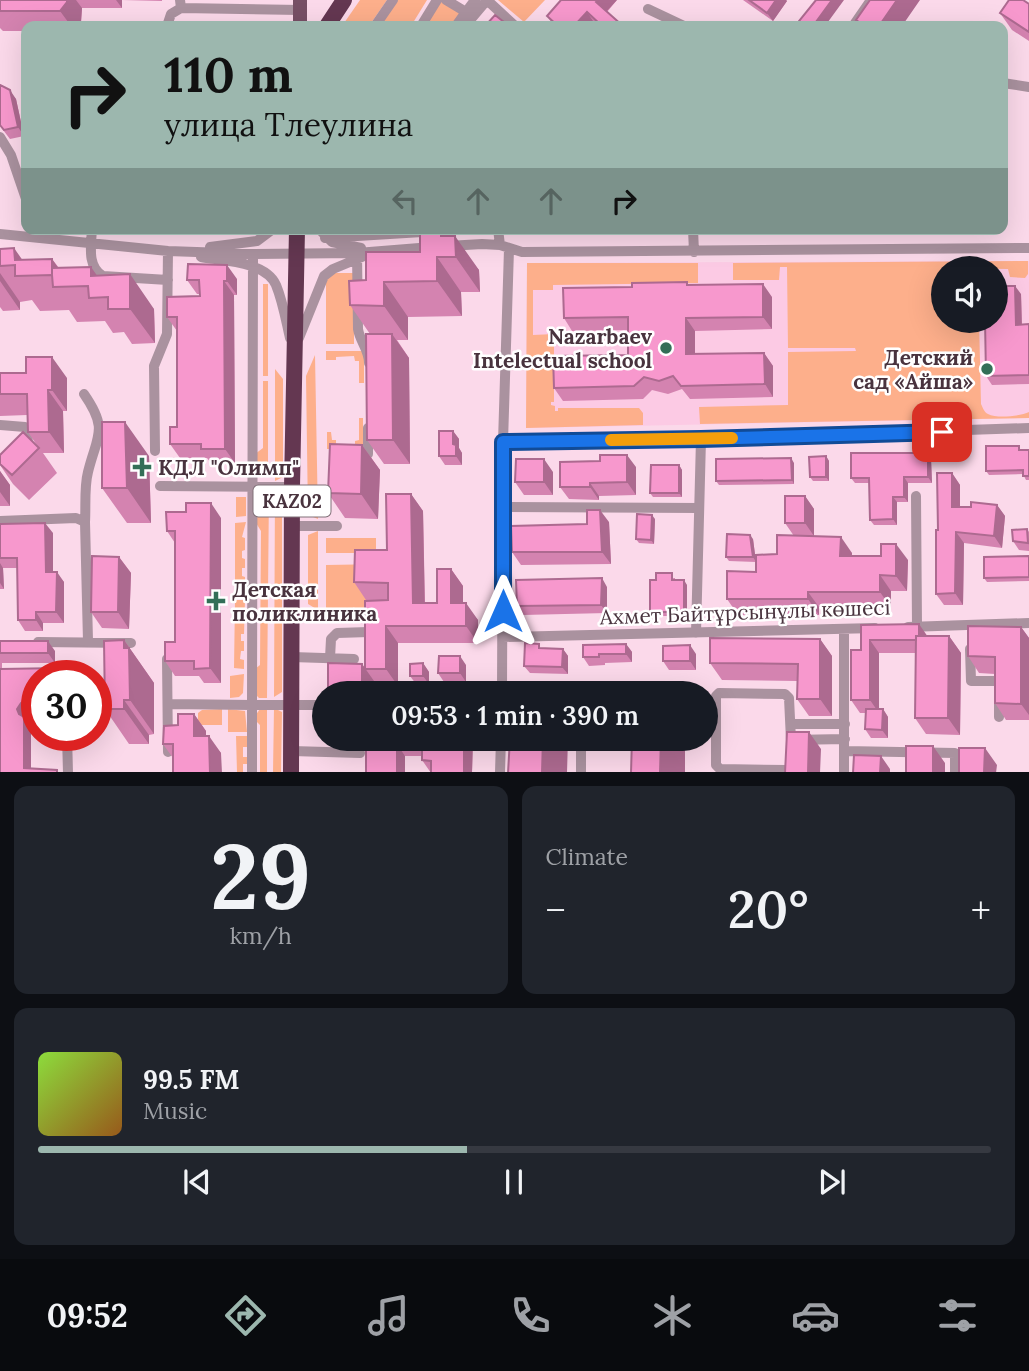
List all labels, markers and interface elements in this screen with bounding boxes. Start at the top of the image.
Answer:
text: 110 m [164,43,293,105]
icon: right [49,49,140,140]
text: улица Тлеулина [164,104,413,145]
icon: left [386,182,424,220]
icon: ahead [459,182,497,220]
icon: ahead [532,182,570,220]
icon: right [605,182,643,220]
map controls [931,256,1008,333]
button: sound [931,256,1008,333]
place label: Nazarbaev Intelectual school [473,323,653,374]
marker: Nazarbaev Intelectual school [658,340,674,356]
place label: Детский сад «Айша» [853,344,973,395]
marker: Детский сад «Айша» [979,361,995,377]
pin [912,402,972,462]
icon: arrive [923,413,961,451]
place label: КДЛ "Олимп" [158,454,299,481]
marker: КДЛ "Олимп" [132,457,152,477]
road number: KАZ02 [254,486,330,516]
position arrow [466,574,540,648]
place label: Детская поликлиника [232,576,377,627]
marker: Детская поликлиника [206,591,226,611]
street label: Ахмет Байтұрсынұлы көшесі [598,593,891,631]
speed limit sign: 30 [21,660,112,751]
text: 09:53 · 1 min · 390 m [391,699,639,732]
text: 29 [210,817,311,934]
text: Climate [546,842,628,871]
text: 20° [728,876,809,942]
text: − [546,886,566,934]
text: + [971,886,991,934]
text: km/h [230,921,292,950]
text: 99.5 FM [143,1063,240,1096]
text: Music [143,1096,207,1125]
icon: previous [178,1163,216,1201]
icon: pause [495,1163,533,1201]
icon: next [813,1163,851,1201]
icon: directions [221,1291,270,1340]
icon: music [364,1291,413,1340]
icon: phone [506,1291,555,1340]
icon: climate [648,1291,697,1340]
icon: car [791,1291,840,1340]
icon: filters [933,1291,982,1340]
text: 09:52 [47,1295,128,1336]

